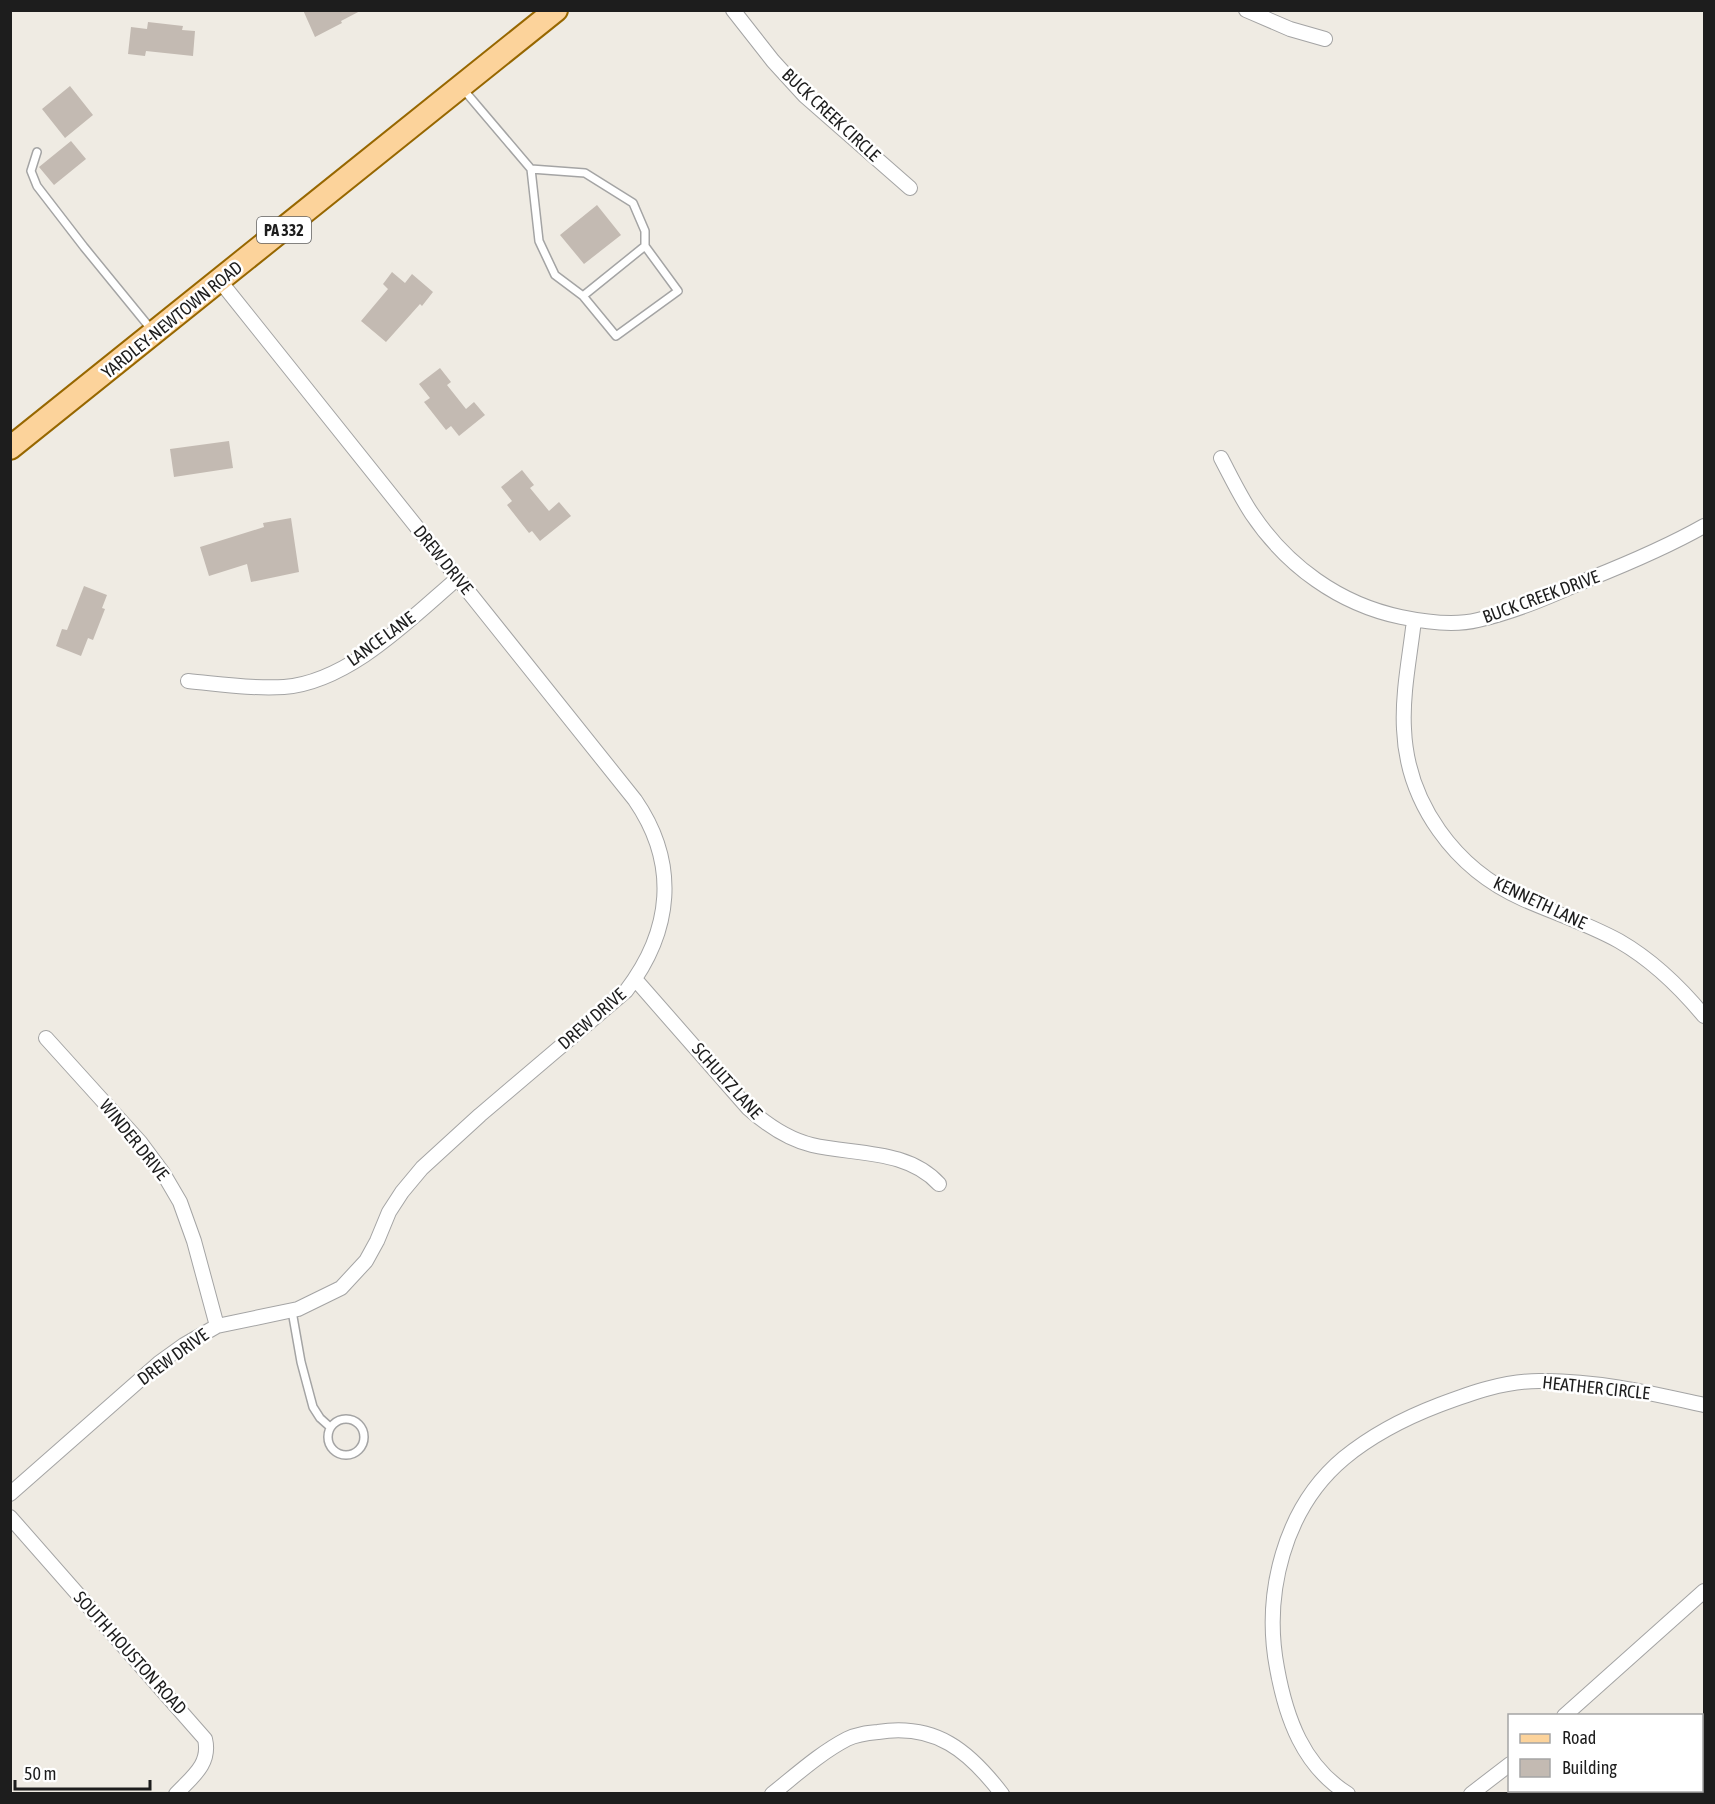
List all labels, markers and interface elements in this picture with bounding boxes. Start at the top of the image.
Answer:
street label: BUCK CREEK CIRCLE [778,64,885,166]
road number: PA 332 [257,217,311,243]
street label: YARDLEY-NEWTOWN ROAD [97,256,246,383]
street label: DREW DRIVE [409,521,478,599]
street label: BUCK CREEK DRIVE [1480,566,1602,627]
street label: LANCE LANE [343,607,419,670]
street label: KENNETH LANE [1490,872,1590,933]
street label: DREW DRIVE [554,983,630,1054]
street label: SCHULTZ LANE [688,1038,767,1123]
street label: WINDER DRIVE [96,1095,173,1184]
street label: DREW DRIVE [133,1324,212,1389]
street label: HEATHER CIRCLE [1541,1371,1651,1404]
street label: SOUTH HOUSTON ROAD [70,1587,191,1718]
legend [1508,1714,1703,1792]
text: Road [1562,1727,1596,1748]
scale bar [15,1753,150,1791]
text: Building [1562,1757,1617,1778]
text: 50 m [24,1763,56,1784]

